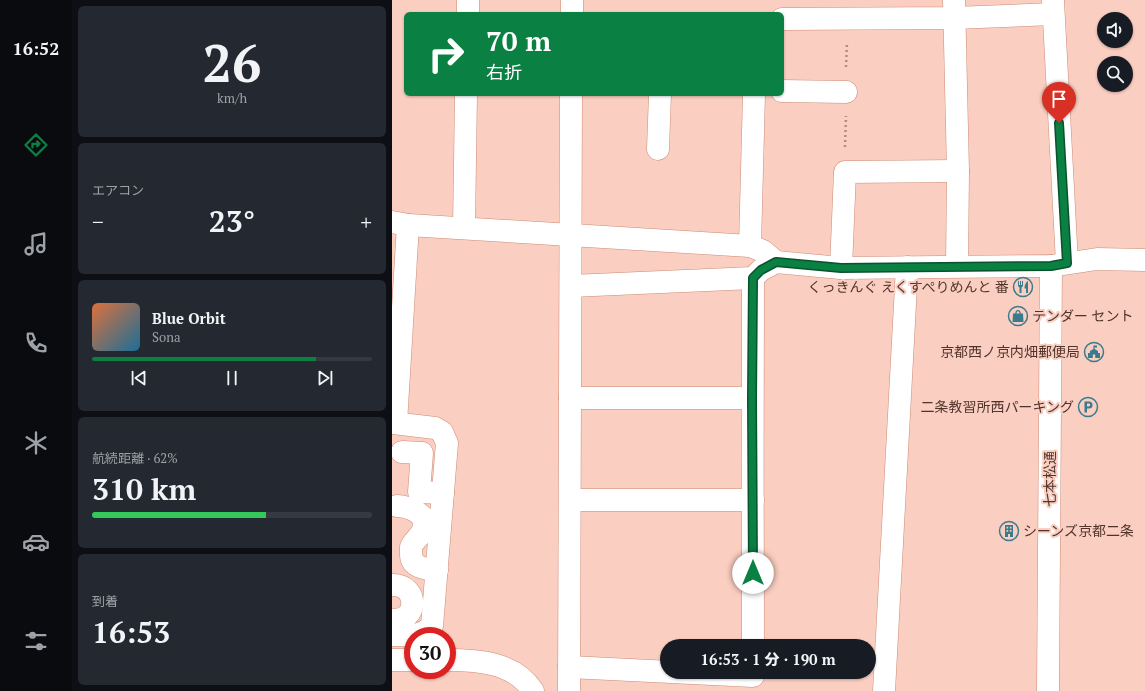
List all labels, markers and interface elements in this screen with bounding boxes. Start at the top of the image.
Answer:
map controls [1097,12,1133,92]
button: sound [1097,12,1133,48]
text: 70 m [486,22,551,59]
text: 26 [203,28,261,97]
icon: right [420,28,472,80]
text: 16:52 [13,36,59,60]
button: search [1097,56,1133,92]
text: 右折 [486,60,522,84]
pin [1042,82,1076,123]
icon: arrive [1048,88,1070,110]
text: km/h [217,89,247,107]
icon: directions [22,131,50,159]
text: エアコン [92,181,144,199]
text: 23° [209,201,255,241]
text: − [92,207,104,236]
text: + [360,207,372,236]
icon: music [22,230,50,258]
restaurant icon: くっきんぐ えくすぺりめんと 番 [1012,276,1034,298]
place label: くっきんぐ えくすぺりめんと 番 [808,277,1009,296]
shop icon: テンダー セント [1007,305,1029,327]
place label: テンダー セント [1032,306,1133,325]
text: Blue Orbit [152,308,226,328]
text: Sona [152,328,180,346]
icon: phone [22,329,50,357]
public building icon: 京都西ノ京内畑郵便局 [1083,341,1105,363]
place label: 京都西ノ京内畑郵便局 [940,342,1080,361]
icon: previous [128,367,150,389]
icon: pause [221,367,243,389]
icon: next [314,367,336,389]
parking icon: 二条教習所西パーキング [1077,396,1099,418]
place label: 二条教習所西パーキング [920,397,1074,416]
icon: climate [22,429,50,457]
text: 航続距離 · 62% [92,449,178,467]
street label: 七本松通 [1040,451,1059,507]
text: 310 km [92,469,196,509]
building icon: シーンズ京都二条 [998,520,1020,542]
place label: シーンズ京都二条 [1023,521,1134,540]
icon: car [22,528,50,556]
position arrow [732,552,774,594]
text: 到着 [92,592,118,610]
text: 16:53 [92,612,170,652]
icon: filters [22,627,50,655]
speed limit sign: 30 [404,627,456,679]
text: 16:53 · 1 分 · 190 m [701,649,836,669]

